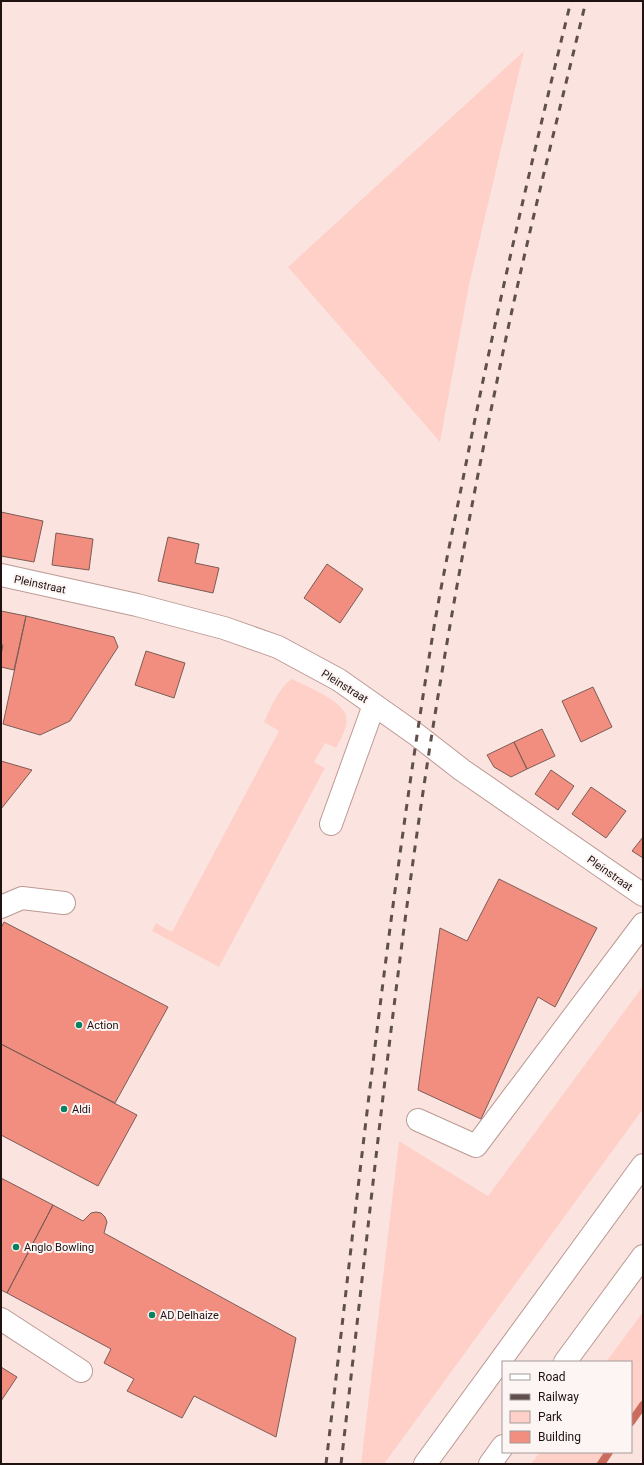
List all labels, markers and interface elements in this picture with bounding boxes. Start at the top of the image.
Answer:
street label: Pleinstraat [13,573,67,596]
street label: Pleinstraat [319,667,371,706]
street label: Pleinstraat [584,853,635,894]
place label: Action [87,1019,119,1032]
marker: Action [74,1020,84,1030]
place label: Aldi [72,1103,91,1116]
marker: Aldi [59,1104,69,1114]
place label: Anglo Bowling [24,1241,94,1254]
marker: Anglo Bowling [11,1242,21,1252]
place label: AD Delhaize [160,1309,219,1322]
marker: AD Delhaize [147,1310,157,1320]
legend [502,1361,632,1453]
text: Road [538,1370,566,1384]
text: Railway [538,1390,579,1404]
text: Park [538,1410,563,1424]
text: Building [538,1430,581,1444]

